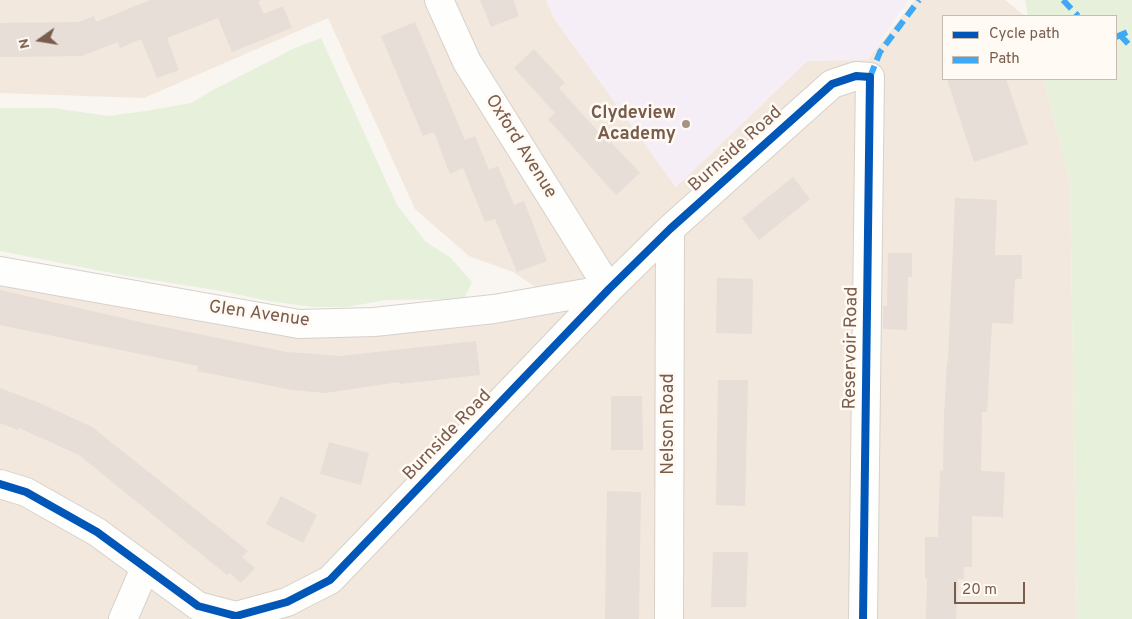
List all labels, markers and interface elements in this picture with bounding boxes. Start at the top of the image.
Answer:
north arrow [15,15,65,65]
legend [942,15,1117,80]
text: Cycle path [989,25,1060,44]
text: N [15,37,34,50]
text: Path [989,50,1020,69]
street label: Oxford Avenue [479,91,561,203]
place label: Clydeview Academy [591,103,676,146]
street label: Burnside Road [685,103,787,197]
marker: Clydeview Academy [680,118,692,130]
street label: Reservoir Road [840,286,864,410]
street label: Glen Avenue [207,297,311,333]
street label: Nelson Road [658,373,680,475]
street label: Burnside Road [399,386,497,486]
scale bar [957,572,1028,604]
text: 20 m [962,581,997,600]

